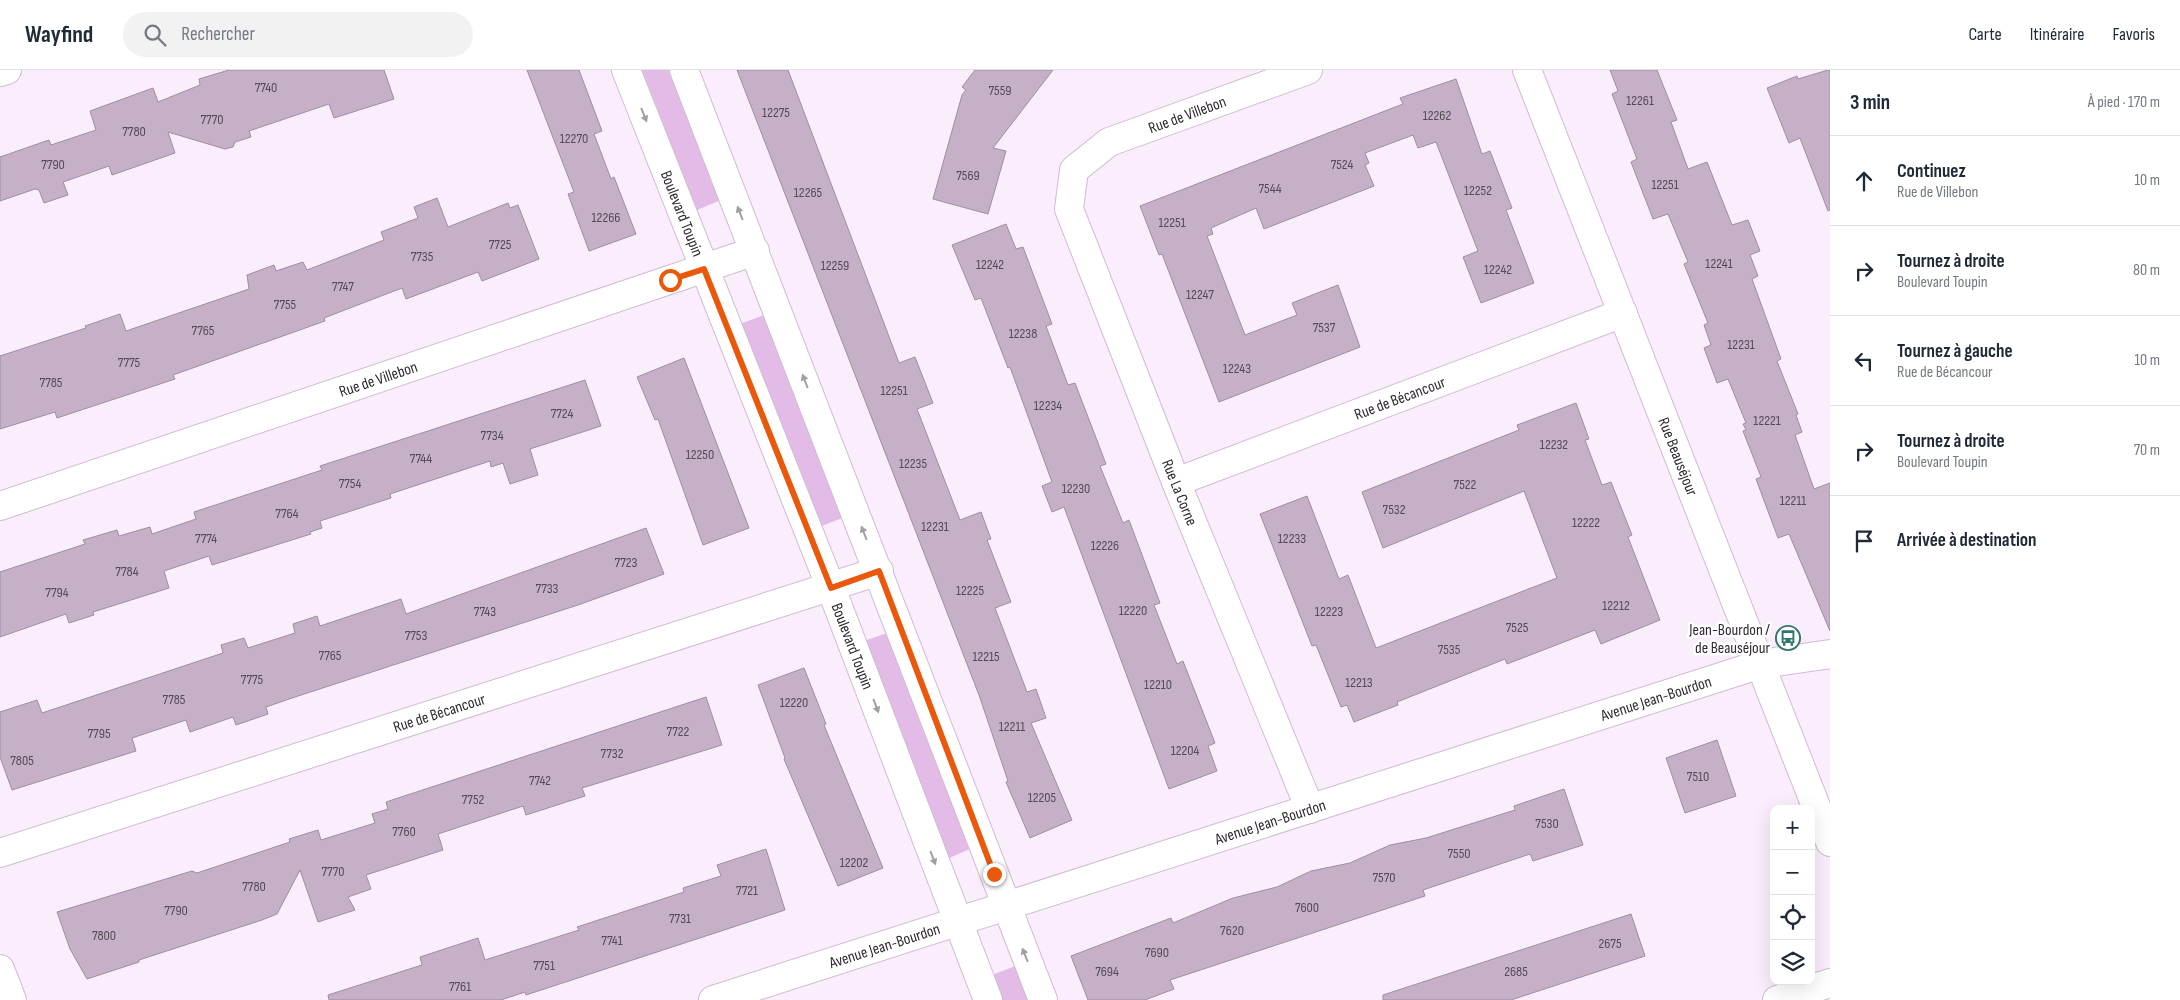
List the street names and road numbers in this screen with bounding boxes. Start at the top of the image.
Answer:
street label: Rue de Villebon [1146,93,1229,138]
street label: Boulevard Toupin [656,168,707,259]
street label: Rue de Villebon [337,358,420,402]
street label: Rue de Bécancour [1352,373,1449,425]
street label: Rue Beauséjour [1653,415,1701,499]
street label: Rue La Corne [1157,457,1201,529]
street label: Boulevard Toupin [827,601,877,692]
street label: Avenue Jean-Bourdon [1597,673,1714,726]
street label: Rue de Bécancour [391,690,488,737]
street label: Avenue Jean-Bourdon [1212,796,1328,850]
street label: Avenue Jean-Bourdon [826,920,943,973]

